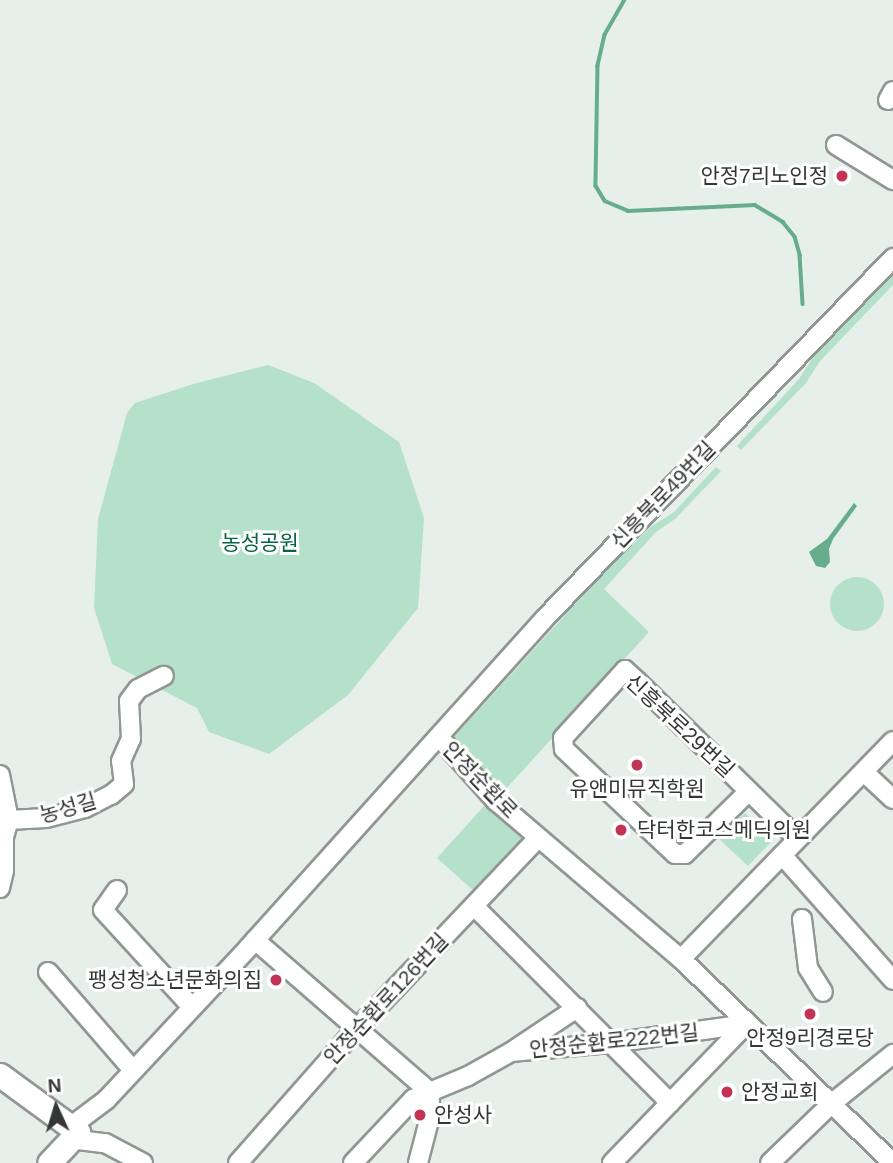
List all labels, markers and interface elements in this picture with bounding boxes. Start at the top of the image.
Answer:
place label: 안정7리노인정 [700,163,828,189]
marker: 안정7리노인정 [834,168,850,184]
street label: 신흥북로49번길 [606,436,720,554]
park label: 농성공원 [221,530,299,556]
street label: 신흥북로29번길 [620,669,740,783]
street label: 안정순환로 [437,737,523,823]
marker: 유앤미뮤직학원 [629,757,645,773]
place label: 유앤미뮤직학원 [569,776,705,802]
street label: 농성길 [37,788,99,828]
place label: 닥터한코스메딕의원 [637,817,811,843]
marker: 닥터한코스메딕의원 [611,820,631,840]
street label: 안정순환로126번길 [319,928,453,1070]
place label: 팽성청소년문화의집 [88,967,262,993]
marker: 팽성청소년문화의집 [268,972,284,988]
marker: 안정9리경로당 [802,1006,818,1022]
street label: 안정순환로222번길 [528,1020,700,1062]
place label: 안정9리경로당 [746,1025,874,1051]
north arrow [21,1072,91,1142]
text: N [47,1075,62,1097]
place label: 안정교회 [741,1079,818,1105]
marker: 안정교회 [719,1084,735,1100]
place label: 안성사 [434,1102,492,1128]
marker: 안성사 [412,1107,428,1123]

